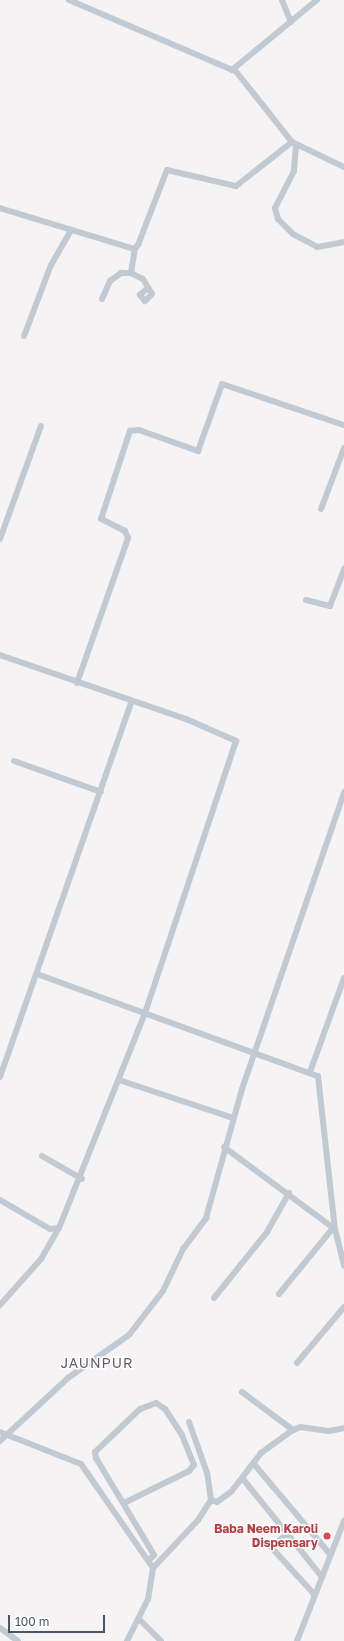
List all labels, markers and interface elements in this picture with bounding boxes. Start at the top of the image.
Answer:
district label: JAUNPUR [60,1355,134,1371]
place label: Baba Neem Karoli Dispensary [214,1522,318,1550]
marker: Baba Neem Karoli Dispensary [321,1530,333,1542]
scale bar [10,1607,107,1633]
text: 100 m [15,1614,49,1629]

